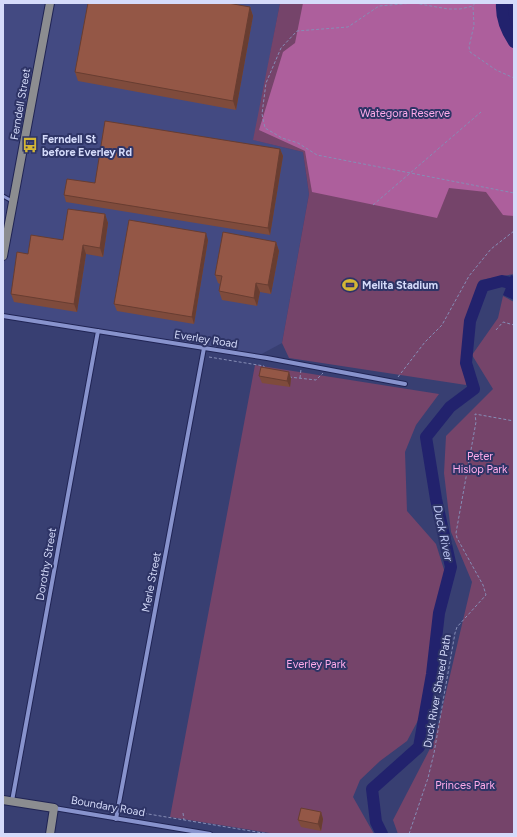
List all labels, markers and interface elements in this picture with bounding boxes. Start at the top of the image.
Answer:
street label: Ferndell Street [8,67,33,141]
park label: Wategora Reserve [360,107,450,120]
place label: Ferndell St before Everley Rd [42,133,132,159]
bus stop icon: Ferndell St before Everley Rd [21,136,39,154]
sports icon: Melita Stadium [341,276,359,294]
place label: Melita Stadium [362,279,438,292]
street label: Everley Road [173,328,239,351]
park label: Peter Hislop Park [453,450,508,476]
water label: Duck River [430,504,456,563]
street label: Dorothy Street [34,527,59,601]
street label: Merle Street [139,551,164,613]
street label: Duck River Shared Path [421,633,454,749]
park label: Everley Park [286,658,346,671]
park label: Princes Park [435,779,495,792]
street label: Boundary Road [70,794,146,819]

